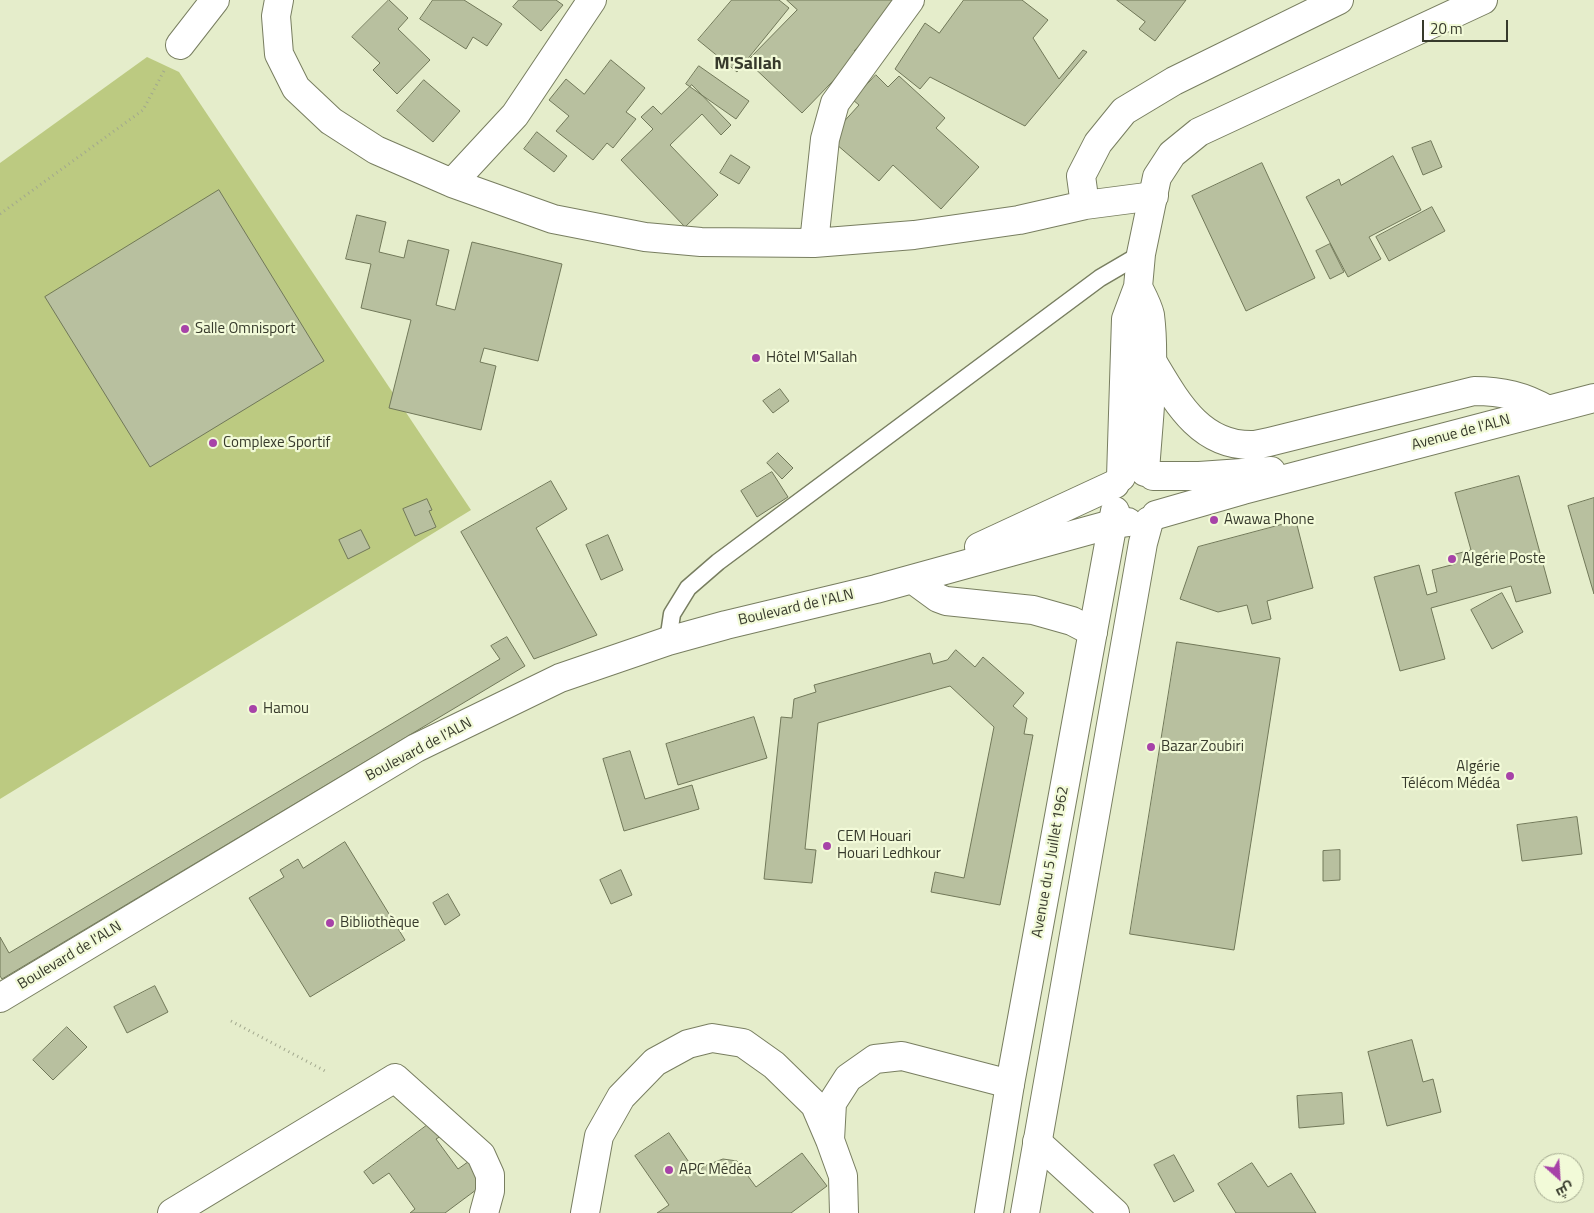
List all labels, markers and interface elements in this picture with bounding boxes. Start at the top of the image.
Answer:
scale bar [1424,10,1510,42]
text: 20 m [1430,17,1463,40]
district label: M'Sallah [714,54,782,76]
place label: Salle Omnisport [195,320,295,338]
marker: Salle Omnisport [179,323,191,335]
place label: Hôtel M'Sallah [766,349,857,367]
marker: Hôtel M'Sallah [750,352,762,364]
street label: Avenue de l'ALN [1410,411,1512,455]
place label: Complexe Sportif [223,434,330,452]
marker: Complexe Sportif [207,437,219,449]
place label: Awawa Phone [1224,511,1314,529]
marker: Awawa Phone [1208,514,1220,526]
place label: Algérie Poste [1462,550,1546,568]
marker: Algérie Poste [1446,553,1458,565]
street label: Boulevard de l'ALN [737,586,855,630]
place label: Hamou [263,700,309,718]
marker: Hamou [247,703,259,715]
street label: Boulevard de l'ALN [363,714,475,786]
place label: Bazar Zoubiri [1161,738,1244,756]
marker: Bazar Zoubiri [1145,741,1157,753]
place label: Algérie Télécom Médéa [1402,758,1500,793]
marker: Algérie Télécom Médéa [1504,770,1516,782]
street label: Avenue du 5 Juillet 1962 [1029,785,1073,939]
place label: CEM Houari Houari Ledhkour [837,828,941,863]
marker: CEM Houari Houari Ledhkour [821,840,833,852]
place label: Bibliothèque [340,914,419,932]
marker: Bibliothèque [324,917,336,929]
street label: Boulevard de l'ALN [15,918,125,994]
north arrow [1534,1153,1584,1203]
place label: APC Médéa [679,1161,751,1179]
marker: APC Médéa [663,1164,675,1176]
text: ش [1553,1178,1578,1204]

